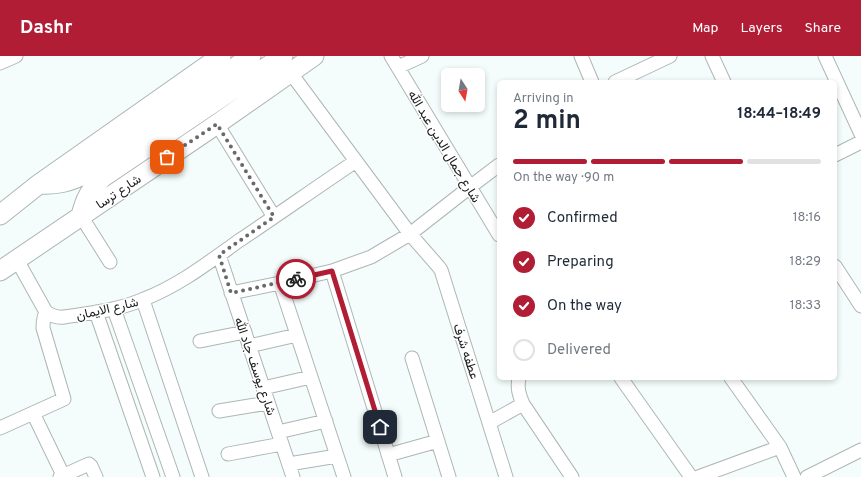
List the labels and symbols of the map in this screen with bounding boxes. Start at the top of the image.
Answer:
north arrow [441,68,485,112]
street label: شارع جمال الدين عبد الله [403,87,484,206]
pin [150,140,184,174]
street label: شارع ترسا [94,172,145,214]
courier [276,259,316,299]
street label: شارع الايمان [75,295,140,325]
street label: شارع يوسف جاد الله [230,315,279,418]
street label: عطفه شرف [449,322,482,382]
pin [363,410,397,444]

